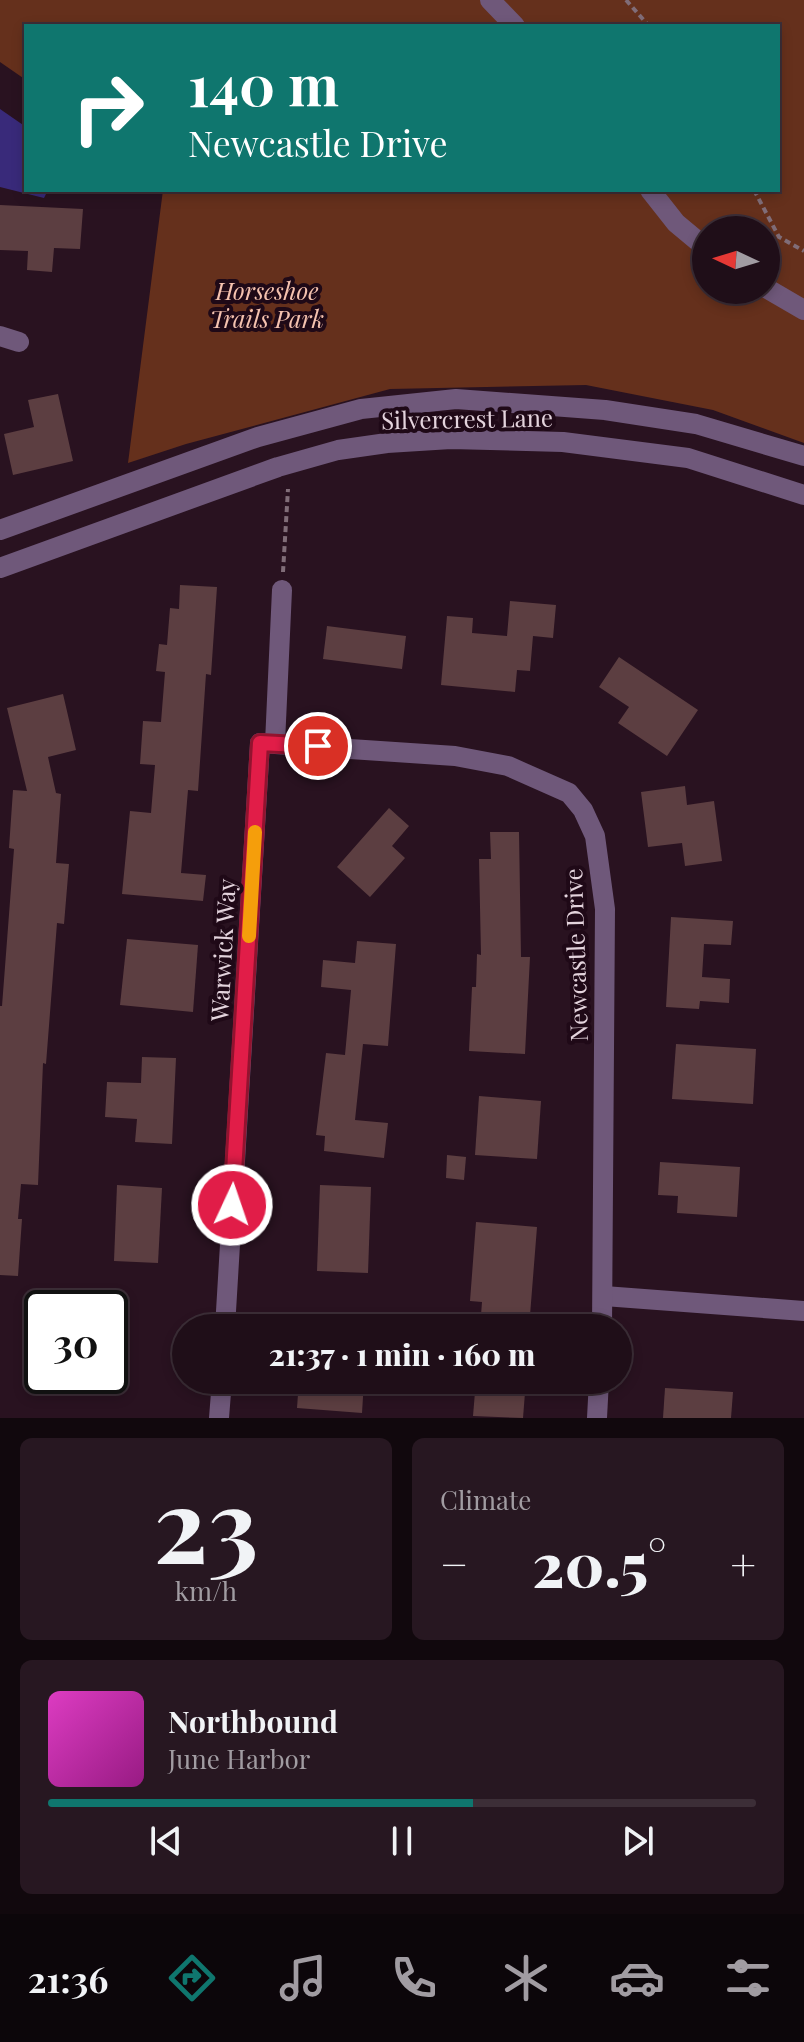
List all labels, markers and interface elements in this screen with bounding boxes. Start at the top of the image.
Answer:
text: 140 m [188,46,339,121]
icon: right [56,56,160,160]
text: Newcastle Drive [188,118,448,166]
north arrow [692,216,780,304]
map controls [692,216,780,304]
park label: Horseshoe Trails Park [210,274,324,334]
street label: Silvercrest Lane [381,401,553,435]
pin [284,712,352,780]
icon: arrive [296,724,340,768]
street label: Newcastle Drive [556,868,594,1042]
street label: Warwick Way [202,878,242,1023]
position arrow [190,1163,274,1247]
speed limit sign: 30 [24,1290,128,1394]
text: 21:37 · 1 min · 160 m [269,1334,535,1374]
text: 23 [153,1451,259,1590]
text: Climate [440,1482,531,1517]
text: 20.5° [532,1522,666,1602]
text: − [440,1533,468,1592]
text: + [730,1533,756,1592]
text: km/h [175,1573,237,1608]
text: Northbound [168,1701,338,1741]
text: June Harbor [168,1741,310,1776]
icon: previous [144,1819,188,1863]
icon: pause [380,1819,424,1863]
icon: next [616,1819,660,1863]
icon: directions [164,1950,220,2006]
icon: music [275,1950,331,2006]
icon: phone [386,1950,442,2006]
icon: climate [498,1950,554,2006]
icon: car [609,1950,665,2006]
icon: filters [720,1950,776,2006]
text: 21:36 [28,1954,108,2002]

